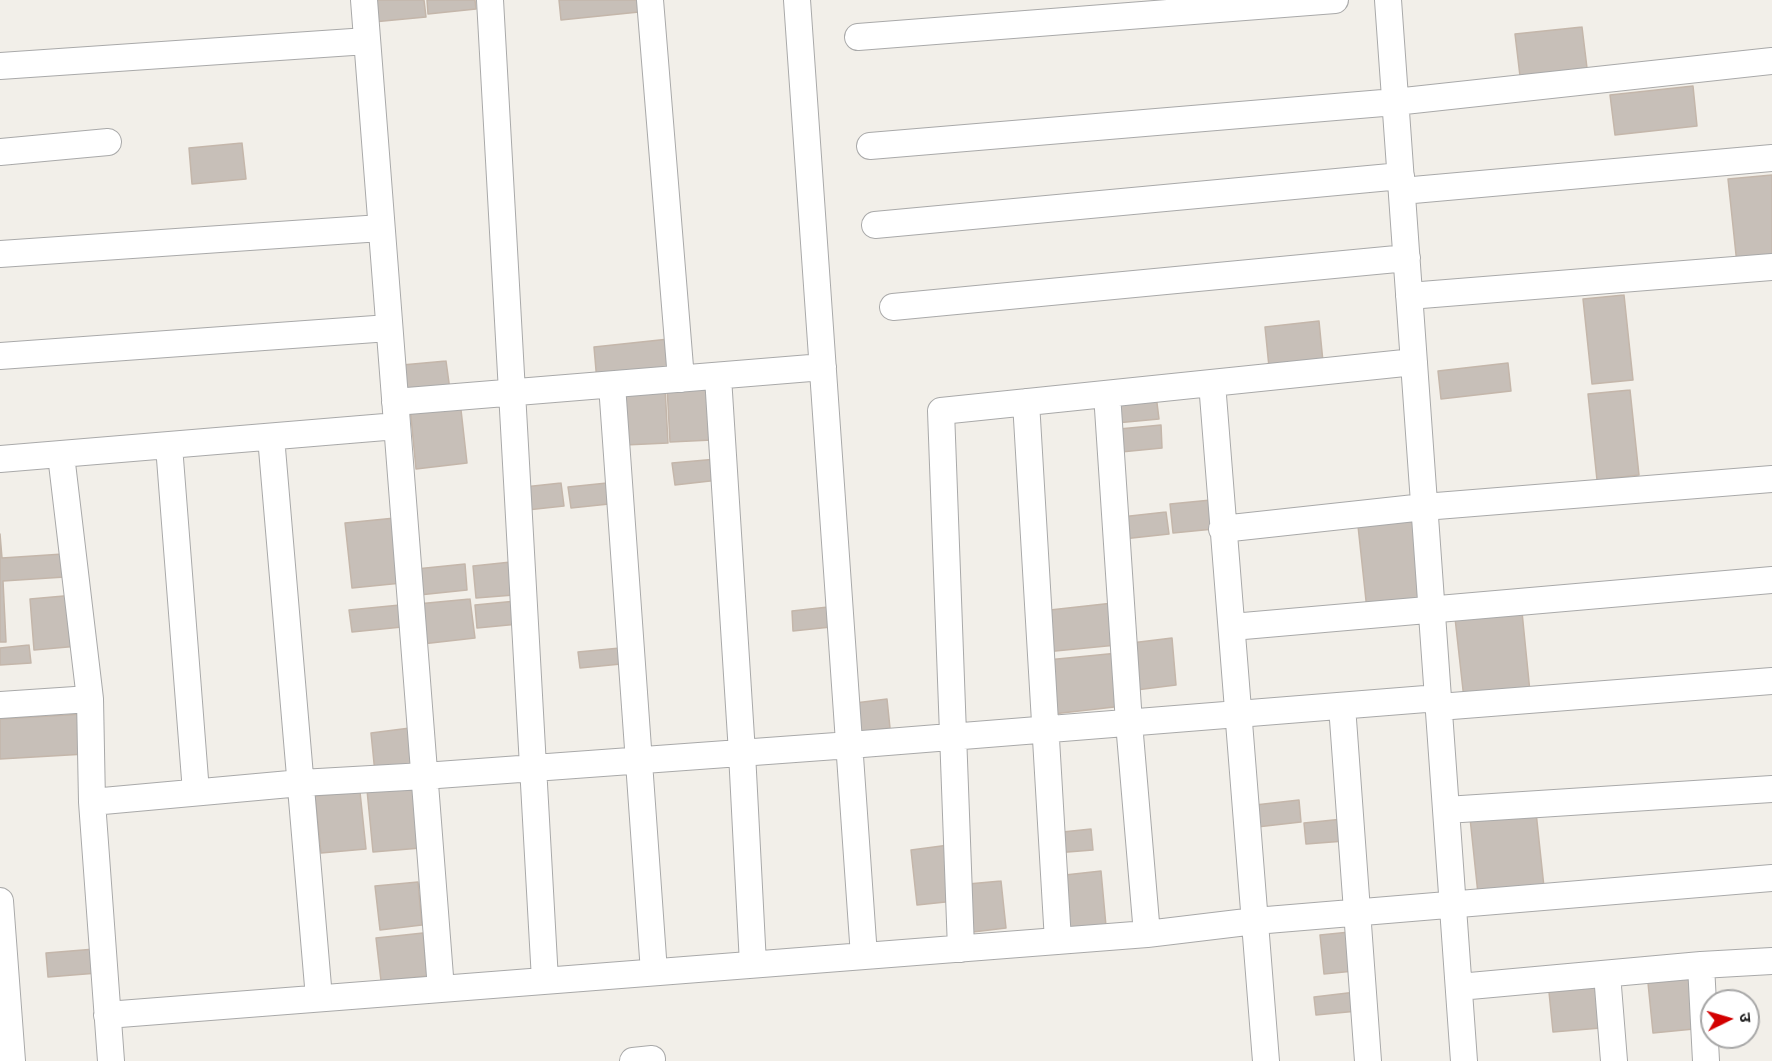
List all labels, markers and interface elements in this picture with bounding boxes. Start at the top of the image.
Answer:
north arrow [1700,989,1760,1049]
text: उ [1737,1012,1756,1023]

